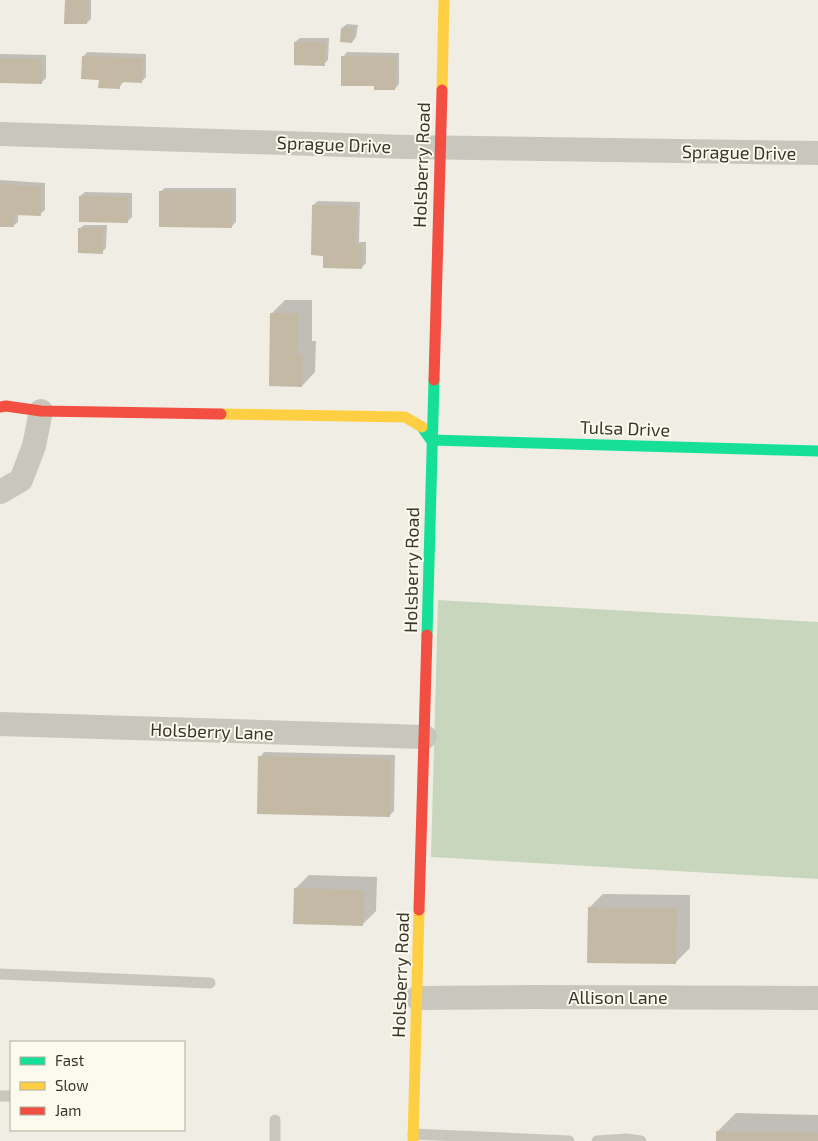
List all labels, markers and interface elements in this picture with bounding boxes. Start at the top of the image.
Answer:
street label: Holsberry Road [408,102,434,228]
street label: Sprague Drive [276,131,392,157]
street label: Sprague Drive [682,140,796,164]
street label: Tulsa Drive [580,415,670,441]
street label: Holsberry Road [399,507,423,633]
street label: Holsberry Lane [150,718,274,744]
street label: Holsberry Road [387,912,413,1038]
street label: Allison Lane [568,986,668,1008]
legend [10,1041,185,1131]
text: Fast [55,1051,85,1069]
text: Slow [55,1076,89,1094]
text: Jam [55,1101,81,1119]

